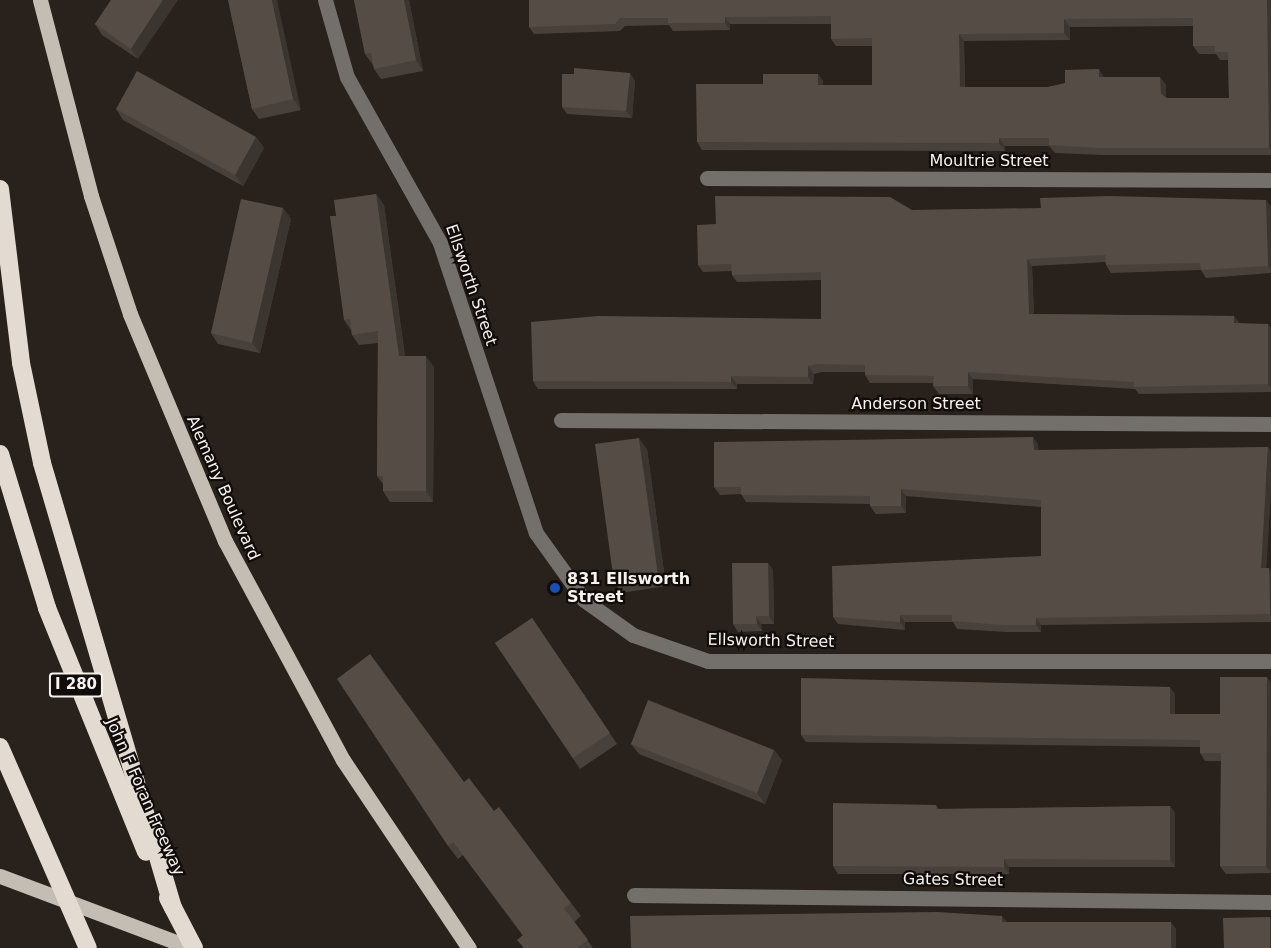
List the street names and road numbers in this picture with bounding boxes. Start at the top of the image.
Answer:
street label: Moultrie Street [929,151,1049,171]
street label: Ellsworth Street [441,222,501,348]
street label: Anderson Street [851,394,981,414]
street label: Alemany Boulevard [182,413,264,563]
street label: Ellsworth Street [707,630,835,652]
road number: I 280 [48,673,104,697]
street label: John F Foran Freeway [102,715,188,879]
street label: Gates Street [903,870,1003,890]

